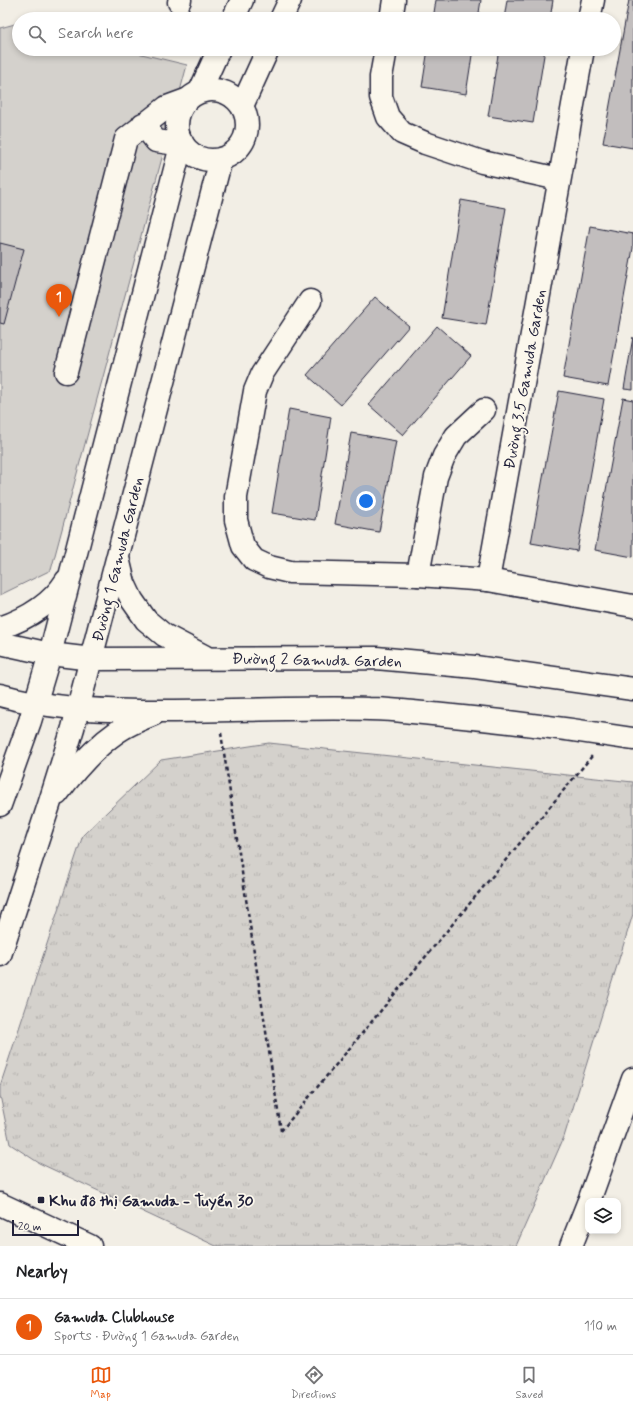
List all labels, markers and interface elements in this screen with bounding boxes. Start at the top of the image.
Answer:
search box [12,12,621,56]
icon: search [26,23,48,45]
text: Search here [58,24,134,44]
pin: 1 [46,284,72,317]
street label: Đường 3.5 Gamuda Garden [499,288,553,471]
street label: Đường 1 Gamuda Garden [88,475,150,644]
your location [356,491,376,511]
street label: Đường 2 Gamuda Garden [232,649,402,673]
place label: Khu đô thị Gamuda - Tuyến 30 [49,1191,254,1212]
marker: Khu đô thị Gamuda - Tuyến 30 [36,1195,46,1205]
map controls [585,1198,621,1234]
button: layers [585,1198,621,1234]
scale bar [12,1218,79,1237]
text: 20 m [18,1220,41,1234]
text: Nearby [16,1261,68,1283]
text: Gamuda Clubhouse [54,1308,174,1328]
text: 1 [26,1318,32,1335]
text: 110 m [584,1318,617,1335]
text: Sports · Đường 1 Gamuda Garden [54,1328,239,1345]
tab: Map [90,1364,112,1402]
tab: Directions [291,1364,336,1402]
tab: Saved [516,1364,543,1402]

